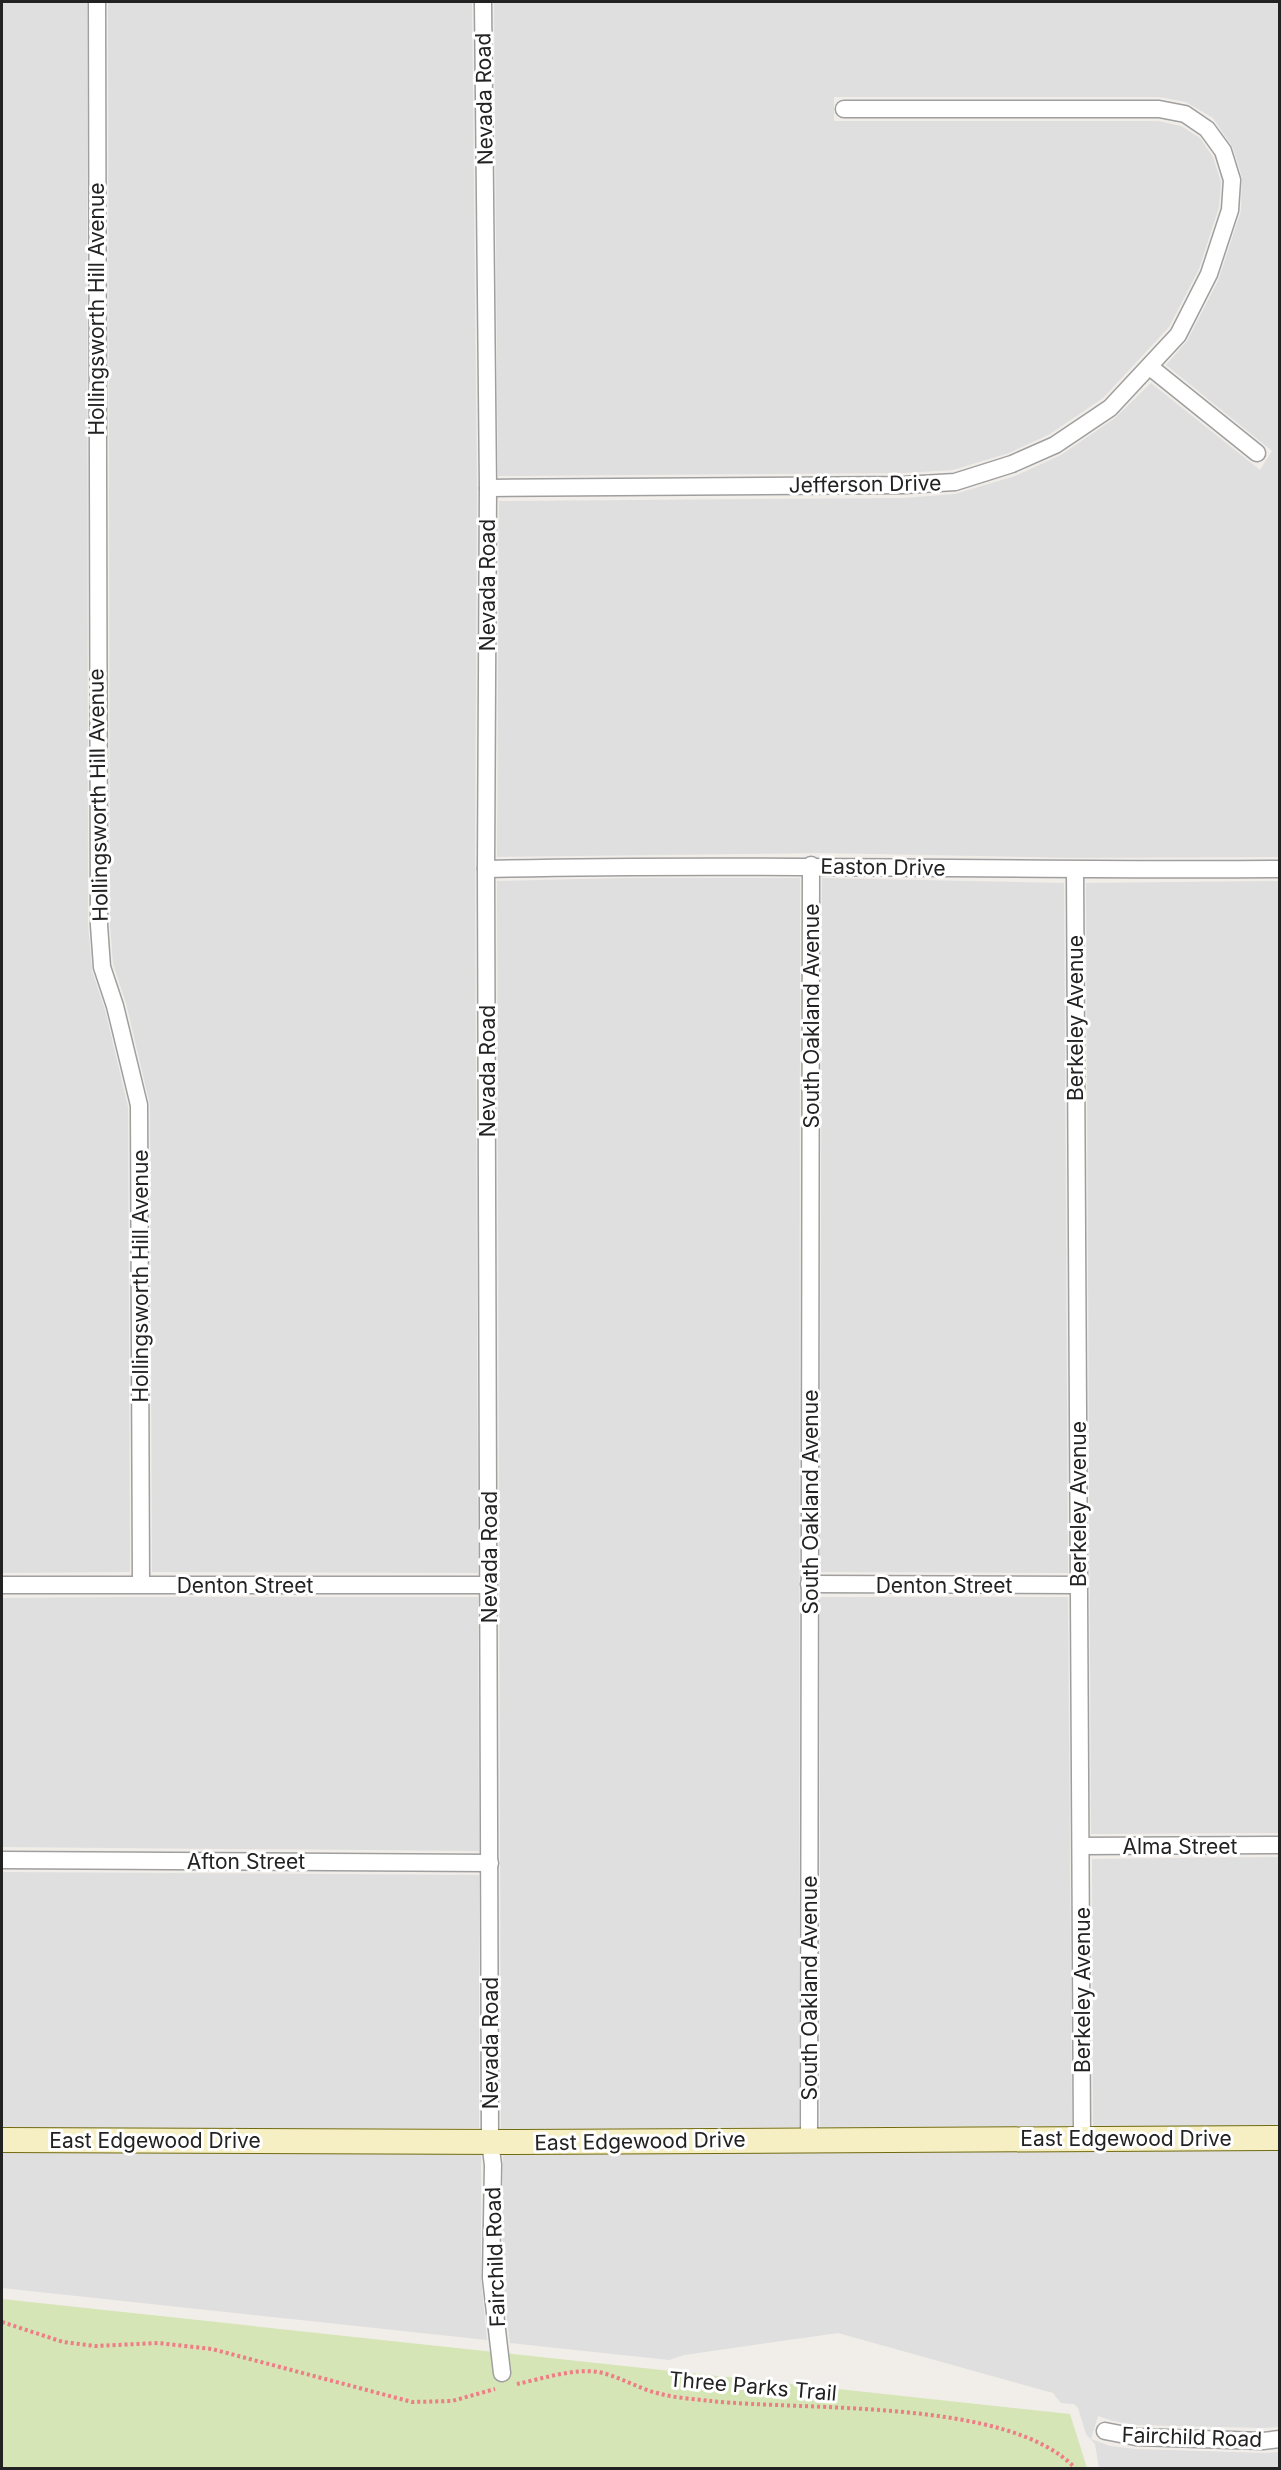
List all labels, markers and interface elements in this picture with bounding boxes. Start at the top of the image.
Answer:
street label: Nevada Road [470,33,498,165]
street label: Hollingsworth Hill Avenue [84,182,109,436]
street label: Jefferson Drive [788,470,942,498]
street label: Nevada Road [475,519,500,651]
street label: Hollingsworth Hill Avenue [83,668,113,922]
street label: Easton Drive [820,853,946,881]
street label: South Oakland Avenue [799,904,824,1128]
street label: Berkeley Avenue [1063,935,1088,1101]
street label: Nevada Road [475,1005,500,1137]
street label: Hollingsworth Hill Avenue [128,1149,153,1403]
street label: South Oakland Avenue [798,1390,823,1614]
street label: Berkeley Avenue [1066,1421,1091,1587]
street label: Nevada Road [477,1491,502,1623]
street label: Denton Street [177,1573,313,1598]
street label: Denton Street [876,1573,1012,1598]
street label: Alma Street [1123,1834,1238,1859]
street label: Afton Street [187,1849,305,1874]
street label: South Oakland Avenue [797,1876,822,2100]
street label: Berkeley Avenue [1070,1907,1095,2073]
street label: Nevada Road [478,1977,503,2109]
street label: East Edgewood Drive [1020,2126,1232,2151]
street label: East Edgewood Drive [534,2127,746,2155]
street label: East Edgewood Drive [49,2128,261,2153]
street label: Fairchild Road [480,2186,510,2328]
street label: Three Parks Trail [668,2366,838,2406]
street label: Fairchild Road [1121,2422,1263,2452]

